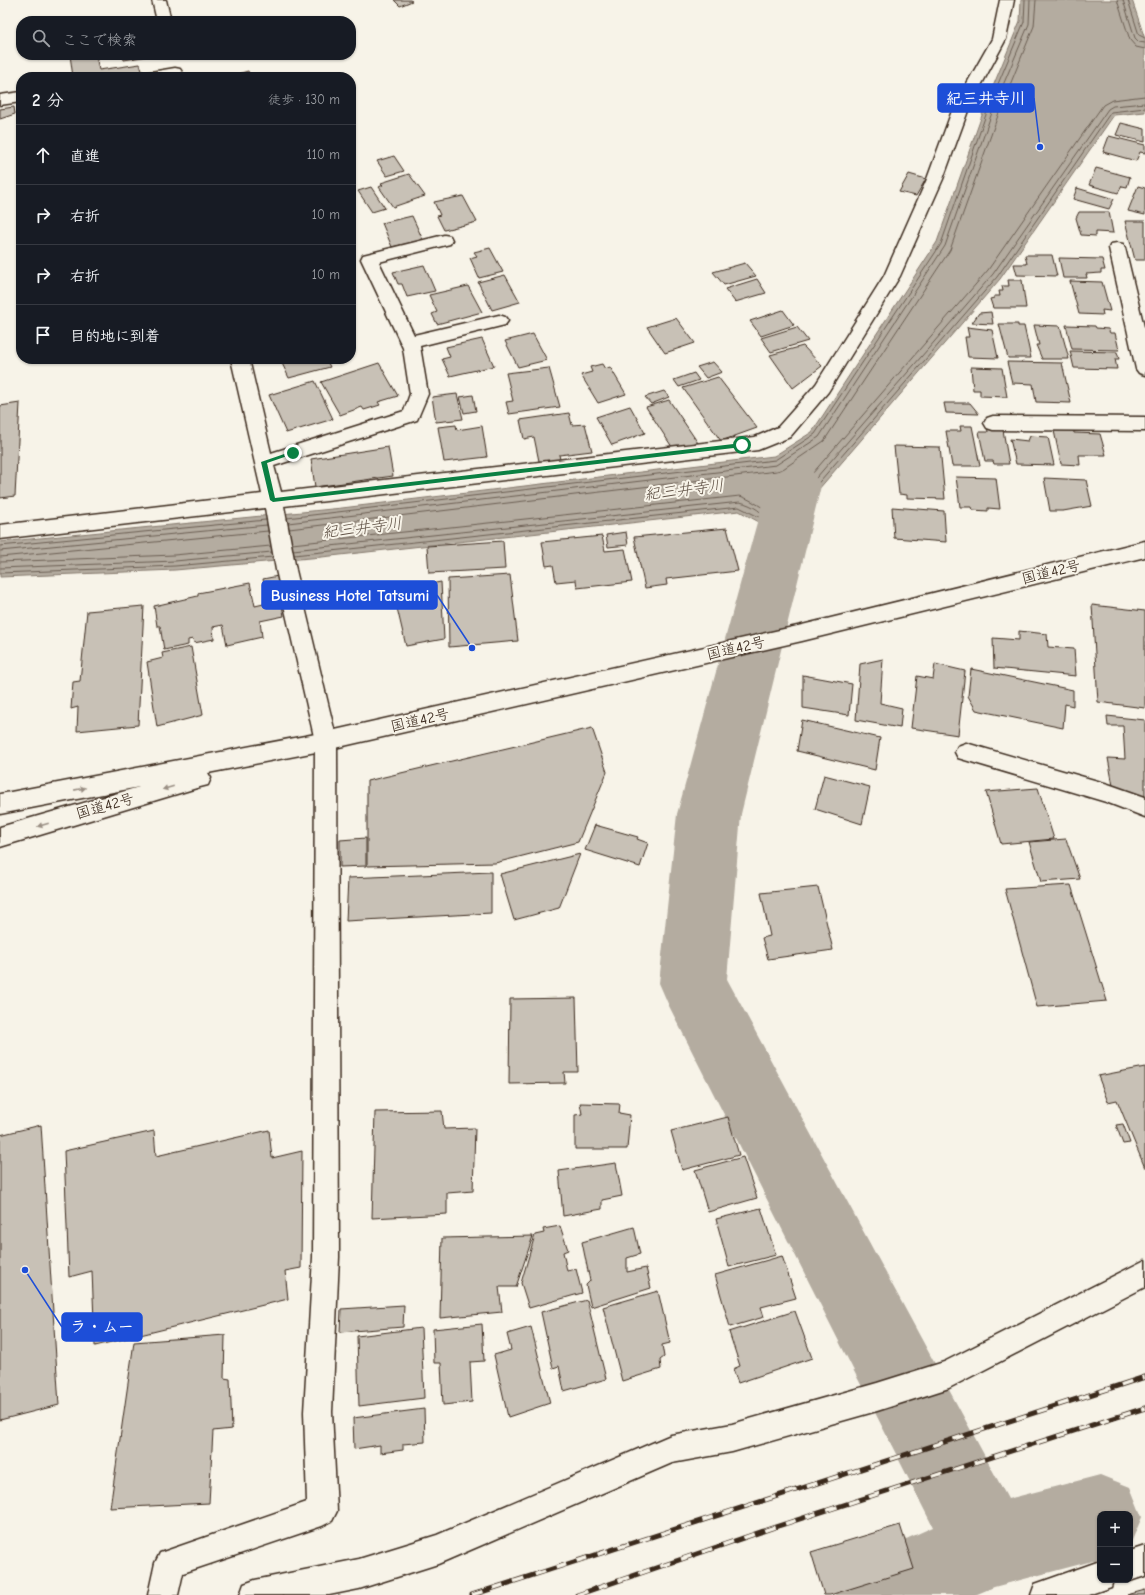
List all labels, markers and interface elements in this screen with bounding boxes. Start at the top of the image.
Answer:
search box [16,16,356,60]
icon: search [30,27,52,49]
text: ここで検索 [62,31,137,49]
callout: 紀三井寺川 [938,84,1034,112]
text: 紀三井寺川 [946,90,1026,108]
text: 2 分 [32,91,64,110]
text: 徒歩 · 130 m [268,92,340,107]
icon: ahead [32,144,54,166]
text: 直進 [70,147,100,165]
text: 110 m [307,147,340,162]
icon: right [32,204,54,226]
text: 右折 [70,207,100,225]
text: 10 m [312,207,340,222]
icon: right [32,264,54,286]
text: 右折 [70,267,100,285]
text: 10 m [312,267,340,282]
icon: arrive [32,324,54,346]
text: 目的地に到着 [70,327,160,345]
route start [733,436,751,454]
route end [284,444,302,462]
water label: 紀三井寺川 [643,476,725,504]
water label: 紀三井寺川 [321,514,403,542]
street label: 国道42号 [1020,556,1082,588]
callout: Business Hotel Tatsumi [262,581,437,609]
text: Business Hotel Tatsumi [271,587,429,605]
street label: 国道42号 [705,632,767,664]
street label: 国道42号 [389,704,451,736]
one-way arrow [73,785,86,791]
one-way arrow [161,785,173,791]
street label: 国道42号 [74,789,136,823]
one-way arrow [37,822,49,828]
callout: ラ・ムー [62,1313,142,1341]
text: ラ・ムー [70,1318,134,1336]
map controls [1097,1511,1133,1583]
button: + [1097,1511,1133,1547]
button: − [1097,1547,1133,1583]

